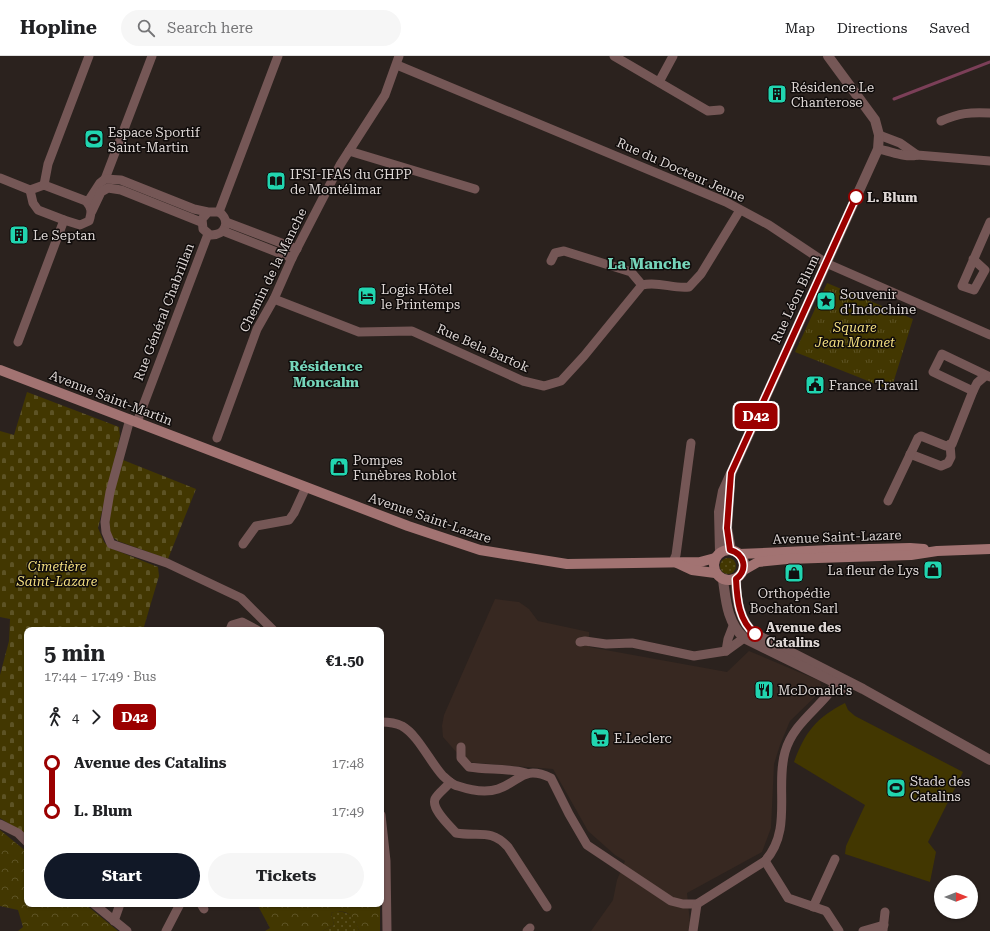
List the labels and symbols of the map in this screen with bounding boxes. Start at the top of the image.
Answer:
place label: Résidence Le Chanterose [791,80,874,110]
building icon: Résidence Le Chanterose [766,83,788,105]
place label: Espace Sportif Saint-Martin [108,125,201,155]
sports icon: Espace Sportif Saint-Martin [83,128,105,150]
street label: Rue du Docteur Jeune [614,135,748,205]
place label: IFSI-IFAS du GHPP de Montélimar [290,167,412,197]
library icon: IFSI-IFAS du GHPP de Montélimar [265,170,287,192]
marker: L. Blum [848,189,864,205]
place label: L. Blum [867,190,918,205]
street label: Chemin de la Manche [236,206,310,334]
building icon: Le Septan [8,224,30,246]
place label: Le Septan [33,228,96,243]
street label: Rue Général Chabrillan [131,241,197,383]
street label: Rue Léon Blum [768,253,822,345]
district label: La Manche [607,255,691,273]
place label: Logis Hôtel le Printemps [381,282,460,312]
hotel icon: Logis Hôtel le Printemps [356,285,378,307]
place label: Souvenir d'Indochine [840,287,916,317]
place icon: Souvenir d'Indochine [815,290,837,312]
park label: Square Jean Monnet [814,320,895,350]
street label: Rue Bela Bartok [434,321,532,375]
district label: Résidence Moncalm [289,358,363,390]
street label: Avenue Saint-Martin [47,368,175,429]
public building icon: France Travail [804,374,826,396]
place label: France Travail [829,378,918,393]
line badge: D42 [733,403,779,429]
place label: Pompes Funèbres Roblot [353,453,457,483]
shop icon: Pompes Funèbres Roblot [328,456,350,478]
street label: Avenue Saint-Lazare [367,490,493,546]
street label: Avenue Saint-Lazare [772,527,902,547]
park label: Cimetière Saint-Lazare [16,559,98,589]
shop icon: La fleur de Lys [922,559,944,581]
shop icon: Orthopédie Bochaton Sarl [783,562,805,584]
place label: La fleur de Lys [828,563,919,578]
place label: Orthopédie Bochaton Sarl [750,586,838,616]
place label: Avenue des Catalins [766,620,841,650]
marker: Avenue des Catalins [747,626,763,642]
restaurant icon: McDonald's [753,679,775,701]
place label: McDonald's [778,683,852,698]
supermarket icon: E.Leclerc [589,727,611,749]
place label: E.Leclerc [614,731,672,746]
place label: Stade des Catalins [910,774,970,804]
sports icon: Stade des Catalins [885,777,907,799]
north arrow [934,875,978,919]

